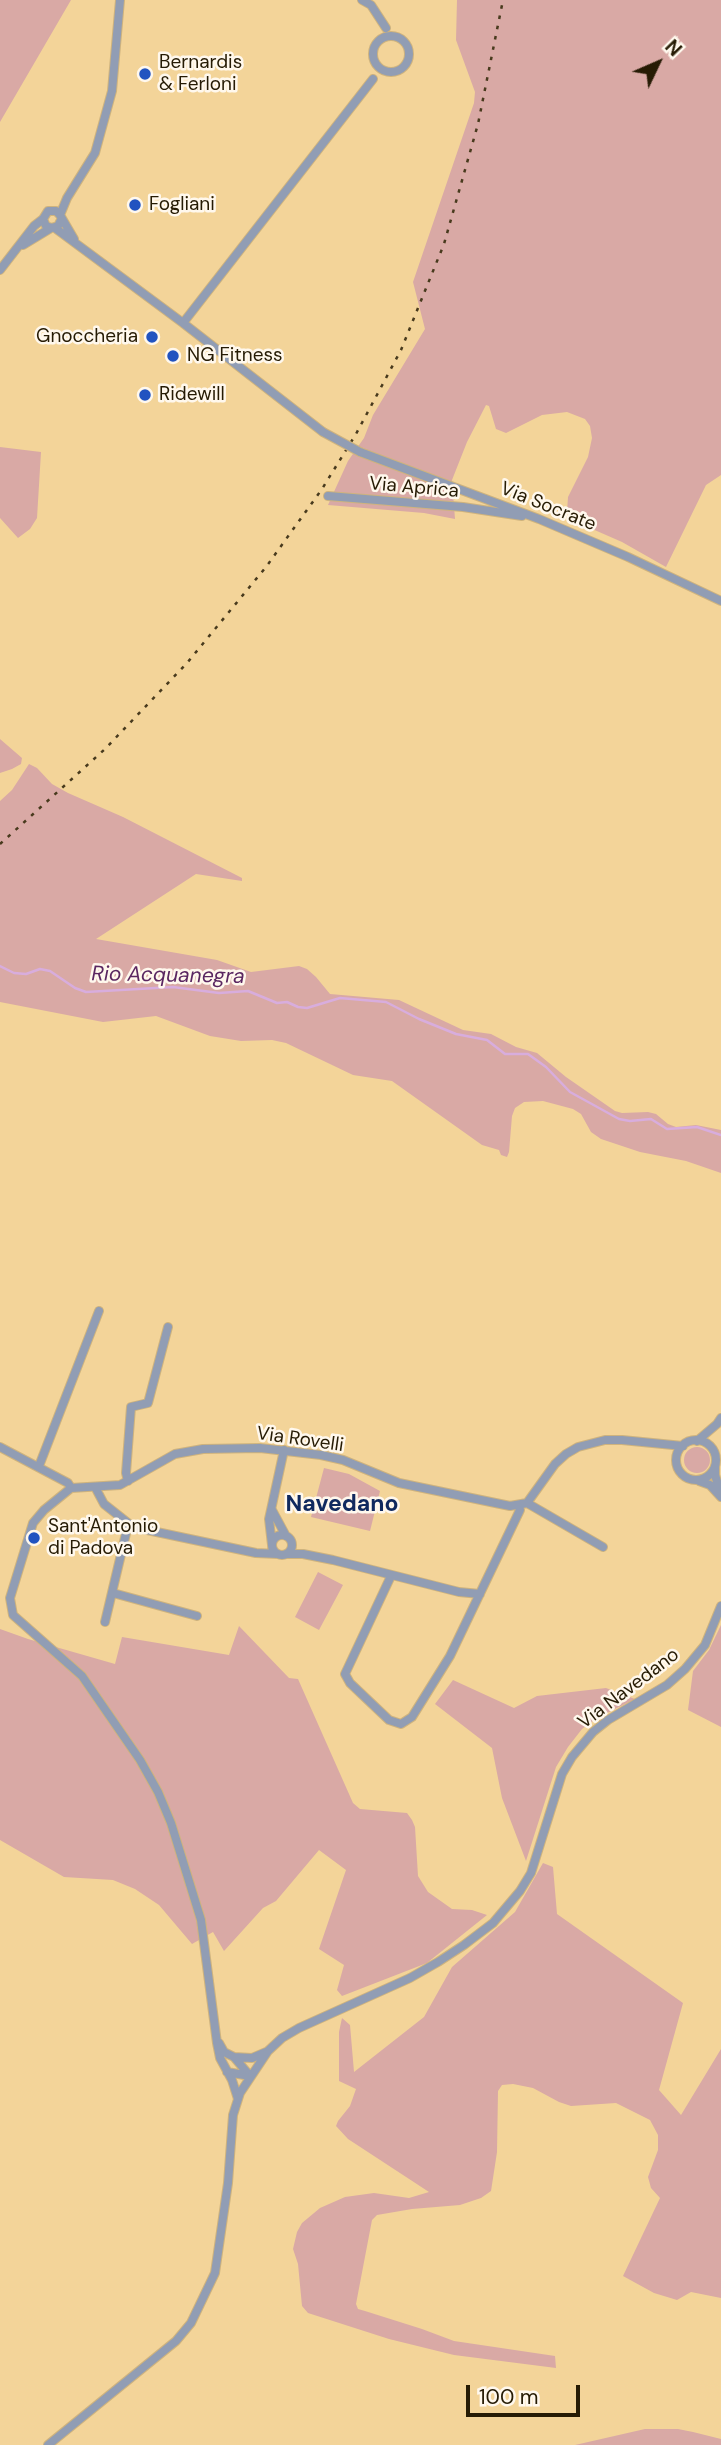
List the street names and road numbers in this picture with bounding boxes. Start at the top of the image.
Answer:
street label: Via Aprica [368,473,460,503]
street label: Via Socrate [497,478,599,536]
street label: Via Rovelli [255,1423,345,1457]
street label: Via Navedano [574,1644,684,1734]

